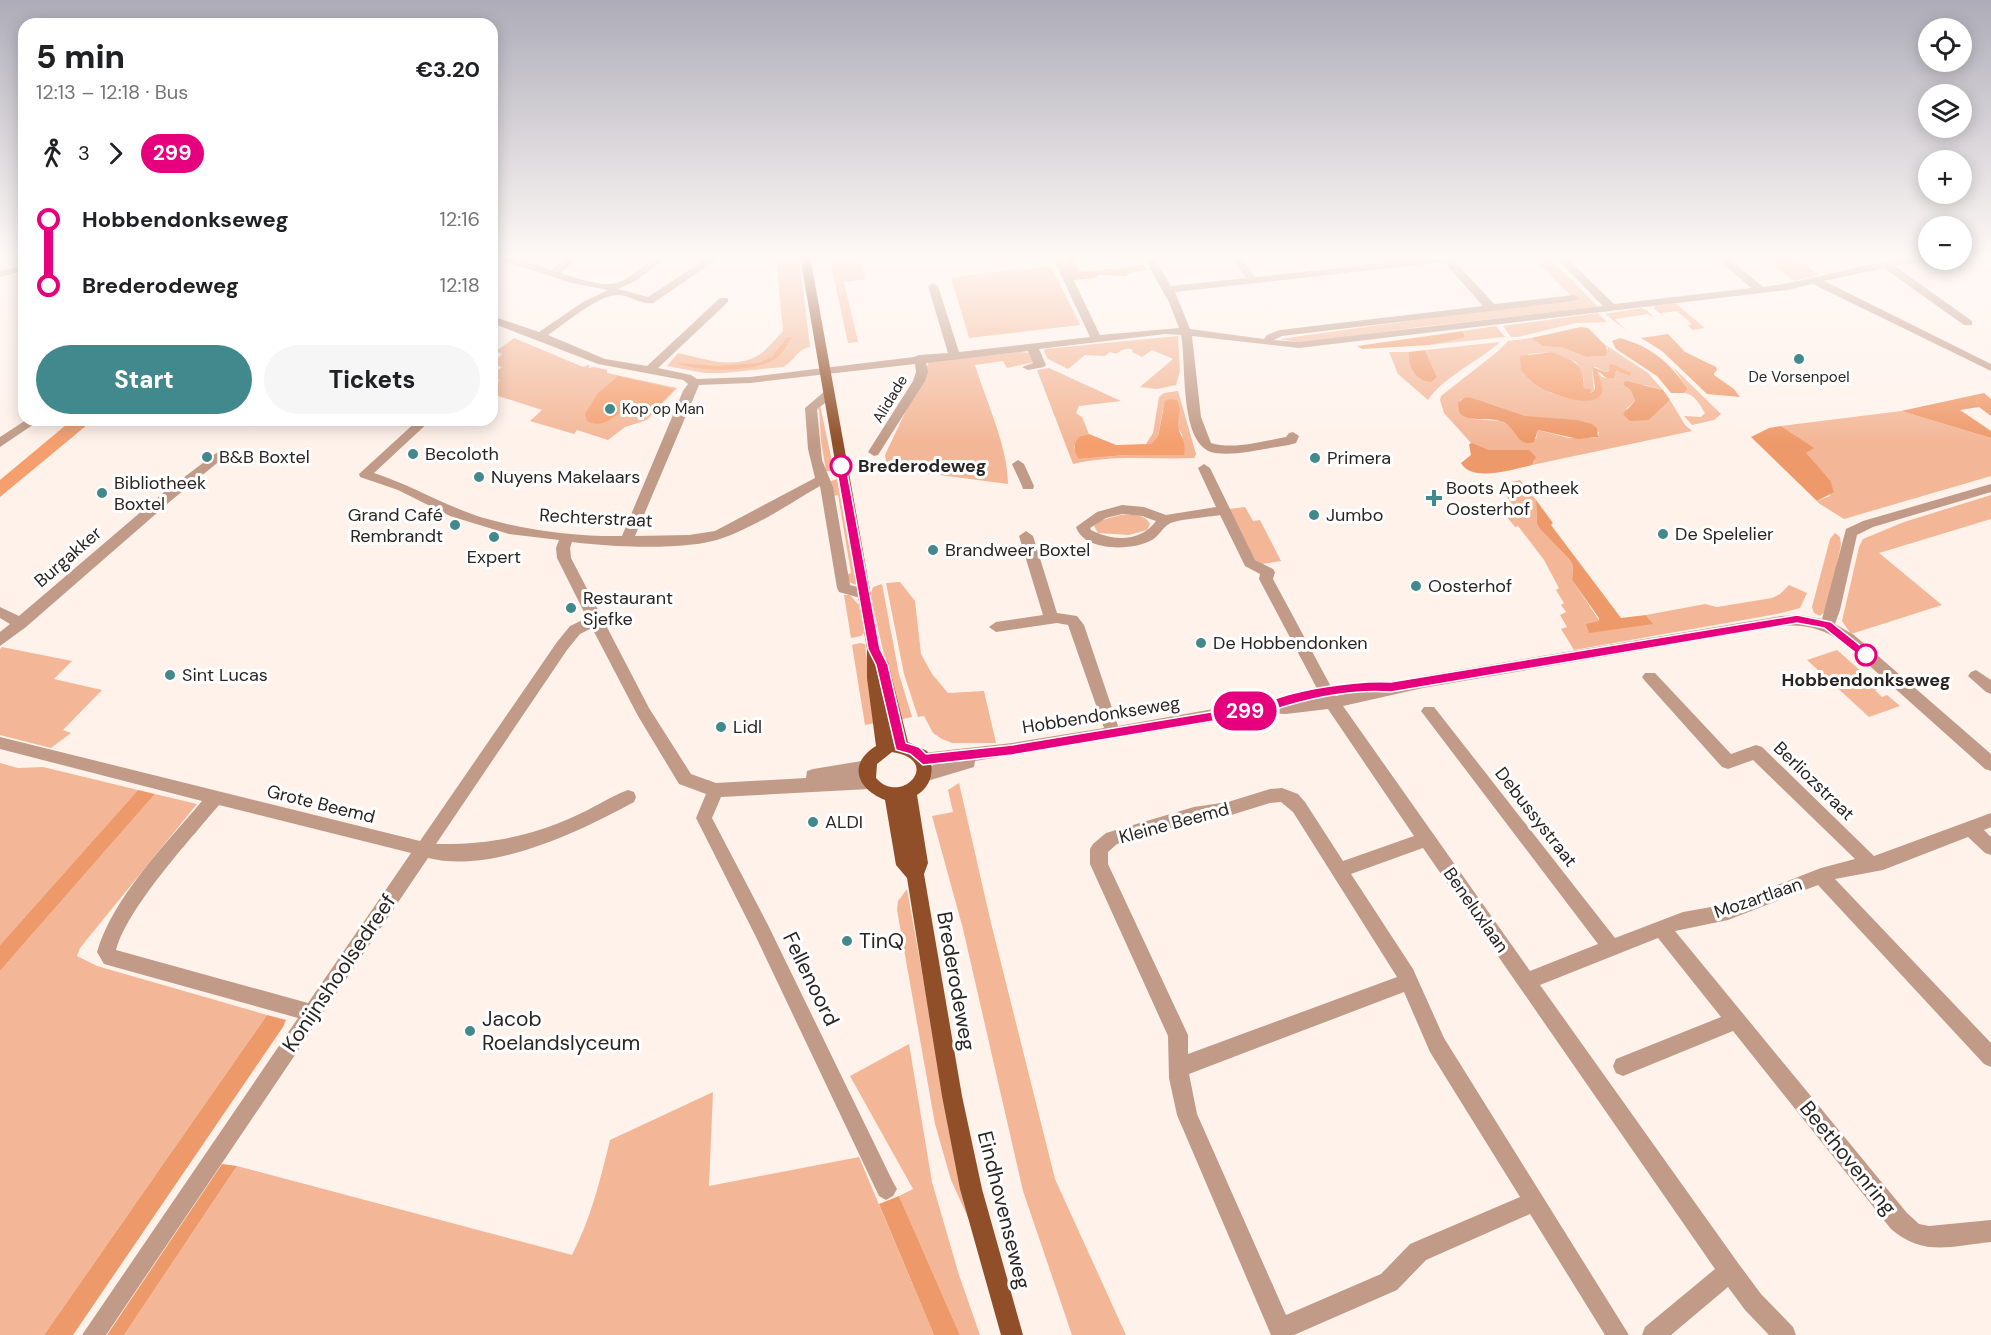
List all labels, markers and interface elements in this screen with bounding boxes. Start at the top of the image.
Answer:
map controls [1918,18,1972,270]
button: locate [1918,18,1972,72]
text: 5 min [36,35,125,78]
text: €3.20 [416,55,480,84]
text: 12:13 – 12:18 · Bus [36,79,188,105]
button: layers [1918,84,1972,138]
icon: walk [36,137,69,170]
icon: forward [99,137,132,170]
text: 299 [153,139,192,167]
text: 3 [78,140,90,166]
button: + [1918,150,1972,204]
text: Hobbendonkseweg [82,205,289,234]
text: 12:16 [439,206,480,232]
button: − [1918,216,1972,270]
text: Brederodeweg [82,271,239,300]
text: 12:18 [440,272,480,298]
button: Start [36,345,252,414]
button: Tickets [264,345,480,414]
marker: De Vorsenpoel [1792,352,1806,366]
place label: De Vorsenpoel [1748,367,1850,387]
street label: Alidade [868,371,912,427]
place label: Kop op Man [622,399,704,419]
marker: Kop op Man [603,402,617,416]
place label: Becoloth [425,442,499,466]
place label: B&B Boxtel [219,445,310,469]
place label: Primera [1327,446,1391,470]
marker: Becoloth [406,447,420,461]
marker: B&B Boxtel [200,450,214,464]
marker: Primera [1308,451,1322,465]
place label: Brederodeweg [858,454,986,478]
marker: Brederodeweg [830,455,852,477]
place label: Nuyens Makelaars [491,465,640,489]
marker: Nuyens Makelaars [472,470,486,484]
place label: Bibliotheek Boxtel [114,471,206,516]
place label: Boots Apotheek Oosterhof [1446,476,1579,521]
marker: Bibliotheek Boxtel [95,486,109,500]
marker: Boots Apotheek Oosterhof [1427,491,1441,505]
place label: Grand Café Rembrandt [348,503,443,548]
street label: Rechterstraat [539,503,653,533]
place label: Jumbo [1326,503,1383,527]
marker: Jumbo [1307,508,1321,522]
marker: Grand Café Rembrandt [448,518,462,532]
street label: Burgakker [29,521,107,593]
place label: De Spelelier [1675,522,1774,546]
marker: De Spelelier [1656,527,1670,541]
marker: Expert [487,530,501,544]
place label: Brandweer Boxtel [945,538,1090,562]
marker: Brandweer Boxtel [926,543,940,557]
place label: Expert [467,545,521,569]
place label: Oosterhof [1428,574,1512,598]
marker: Oosterhof [1409,579,1423,593]
place label: Restaurant Sjefke [583,586,673,631]
marker: Restaurant Sjefke [564,601,578,615]
place label: De Hobbendonken [1213,631,1368,655]
marker: De Hobbendonken [1194,636,1208,650]
marker: Hobbendonkseweg [1855,644,1877,666]
place label: Sint Lucas [182,663,268,687]
marker: Sint Lucas [163,668,177,682]
place label: Hobbendonkseweg [1781,668,1951,692]
street label: Hobbendonkseweg [1020,691,1182,739]
line badge: 299 [1210,692,1280,730]
text: 299 [1226,697,1264,725]
place label: Lidl [733,715,762,739]
marker: Lidl [714,720,728,734]
street label: Berliozstraat [1768,736,1860,826]
street label: Debussystraat [1490,762,1582,872]
street label: Grote Beemd [264,779,378,829]
street label: Kleine Beemd [1116,797,1232,849]
place label: ALDI [825,810,863,834]
marker: ALDI [806,815,820,829]
street label: Beneluxlaan [1438,863,1514,957]
street label: Mozartlaan [1711,872,1805,924]
street label: Konijnshoolsedreef [276,889,402,1057]
street label: Brederodeweg [930,909,982,1053]
street label: Fellenoord [776,927,846,1031]
place label: TinQ [859,927,904,955]
marker: TinQ [840,934,854,948]
place label: Jacob Roelandslyceum [482,1005,640,1057]
marker: Jacob Roelandslyceum [463,1024,477,1038]
street label: Beethovenring [1793,1095,1903,1221]
street label: Eindhovenseweg [971,1128,1037,1292]

